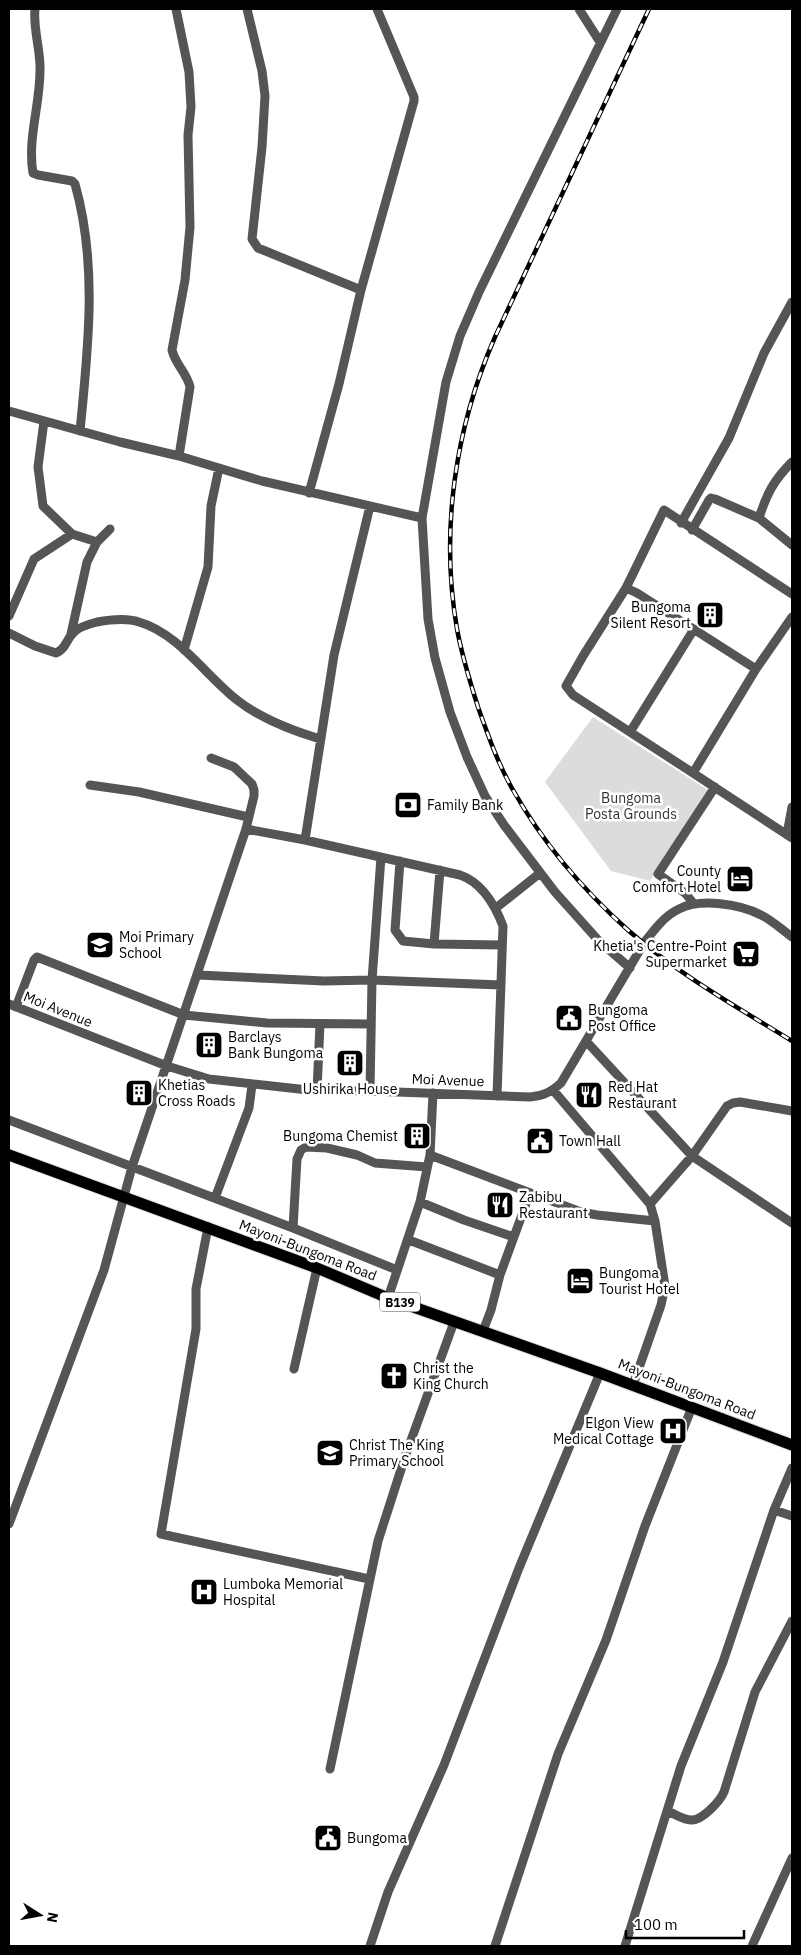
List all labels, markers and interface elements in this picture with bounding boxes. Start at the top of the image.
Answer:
place label: Bungoma Silent Resort [611,598,692,632]
building icon: Bungoma Silent Resort [695,600,725,630]
park label: Bungoma Posta Grounds [585,789,677,823]
bank icon: Family Bank [393,790,423,820]
place label: Family Bank [427,796,504,814]
place label: County Comfort Hotel [632,862,721,896]
hotel icon: County Comfort Hotel [725,864,755,894]
place label: Moi Primary School [119,928,194,962]
school or university icon: Moi Primary School [85,930,115,960]
place label: Khetia's Centre-Point Supermarket [593,937,727,971]
supermarket icon: Khetia's Centre-Point Supermarket [731,939,761,969]
street label: Moi Avenue [21,987,95,1031]
place label: Bungoma Post Office [588,1001,656,1035]
public building icon: Bungoma Post Office [554,1003,584,1033]
place label: Barclays Bank Bungoma [228,1028,324,1062]
building icon: Barclays Bank Bungoma [194,1030,224,1060]
building icon: Ushirika House [335,1048,365,1078]
street label: Moi Avenue [411,1070,485,1090]
place label: Khetias Cross Roads [158,1076,236,1110]
building icon: Khetias Cross Roads [124,1078,154,1108]
place label: Red Hat Restaurant [608,1078,677,1112]
place label: Ushirika House [303,1080,398,1098]
restaurant icon: Red Hat Restaurant [574,1080,604,1110]
building icon: Bungoma Chemist [402,1121,432,1151]
public building icon: Town Hall [525,1126,555,1156]
place label: Bungoma Chemist [283,1127,398,1145]
place label: Town Hall [559,1132,621,1150]
place label: Zabibu Restaurant [519,1188,588,1222]
restaurant icon: Zabibu Restaurant [485,1190,515,1220]
street label: Mayoni-Bungoma Road [237,1215,379,1285]
place label: Bungoma Tourist Hotel [599,1264,680,1298]
hotel icon: Bungoma Tourist Hotel [565,1266,595,1296]
road number: B139 [380,1292,420,1311]
street label: Mayoni-Bungoma Road [616,1354,758,1424]
place label: Christ the King Church [413,1359,489,1393]
church icon: Christ the King Church [379,1361,409,1391]
place label: Elgon View Medical Cottage [553,1414,654,1448]
hospital icon: Elgon View Medical Cottage [658,1416,688,1446]
place label: Christ The King Primary School [349,1436,444,1470]
school or university icon: Christ The King Primary School [315,1438,345,1468]
place label: Lumboka Memorial Hospital [223,1575,343,1609]
hospital icon: Lumboka Memorial Hospital [189,1577,219,1607]
public building icon: Bungoma [313,1823,343,1853]
place label: Bungoma [347,1829,407,1847]
north arrow [15,1890,65,1940]
scale bar [626,1908,744,1940]
text: N [43,1911,63,1924]
text: 100 m [634,1915,678,1934]

